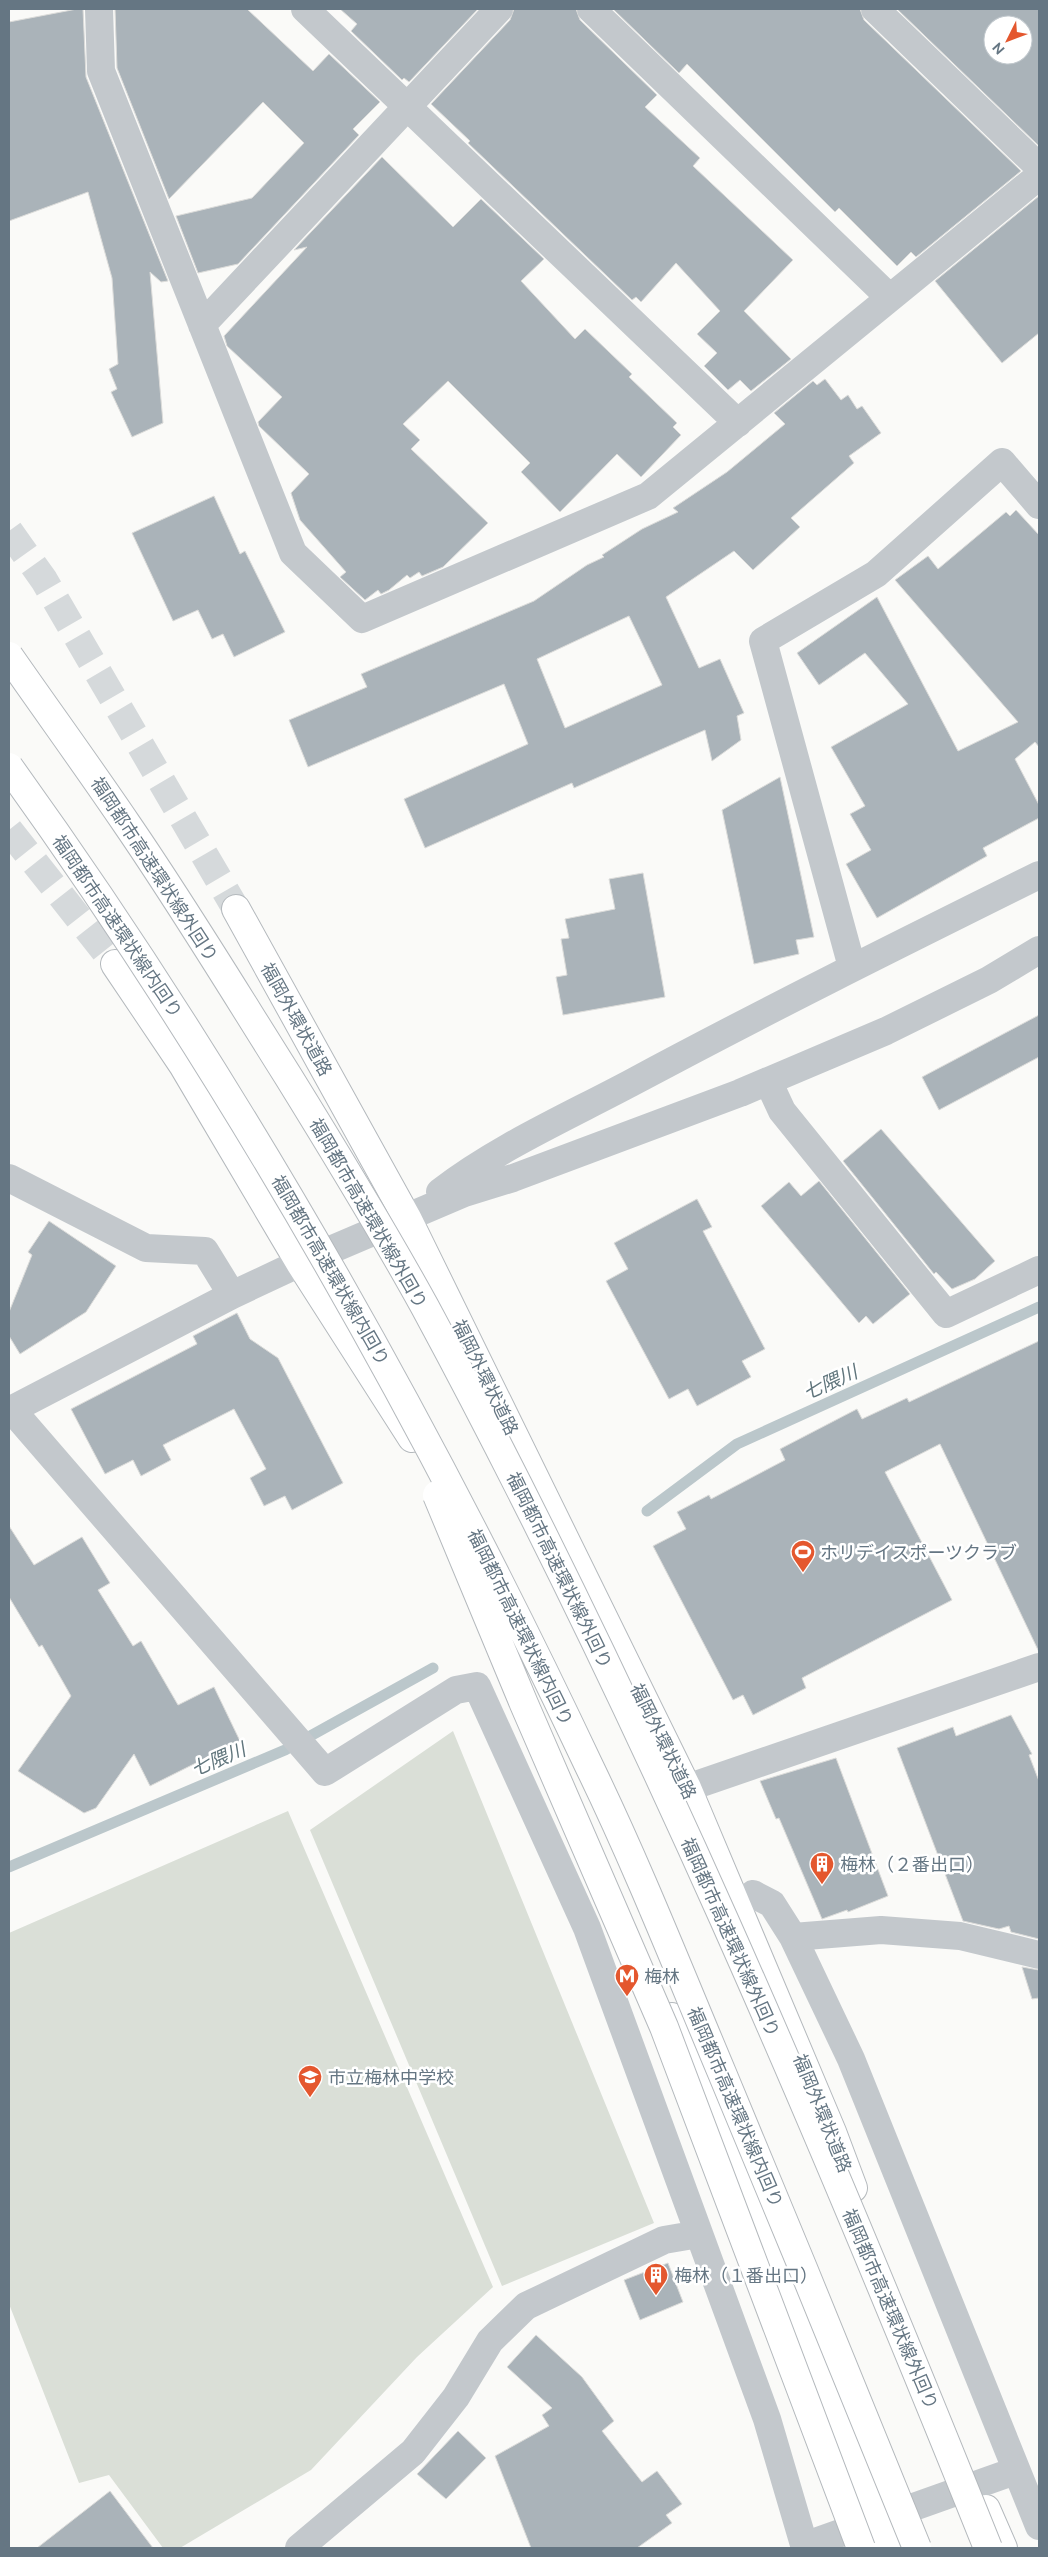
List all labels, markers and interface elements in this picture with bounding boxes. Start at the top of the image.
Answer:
north arrow [983,15,1033,65]
text: N [989,39,1008,58]
street label: 福岡都市高速環状線外回り [88,773,222,965]
street label: 福岡都市高速環状線内回り [49,831,187,1021]
street label: 福岡外環状道路 [258,959,336,1079]
street label: 福岡都市高速環状線外回り [306,1114,432,1312]
street label: 福岡都市高速環状線内回り [268,1171,394,1369]
street label: 福岡外環状道路 [449,1316,523,1438]
water label: 七隈川 [799,1360,862,1404]
street label: 福岡都市高速環状線外回り [504,1469,616,1671]
street label: 福岡都市高速環状線内回り [465,1526,577,1728]
sports icon: ホリデイスポーツクラブ [790,1539,816,1573]
place label: ホリデイスポーツクラブ [820,1542,1017,1562]
street label: 福岡外環状道路 [627,1680,701,1802]
water label: 七隈川 [187,1737,250,1780]
street label: 福岡都市高速環状線外回り [678,1834,784,2040]
building icon: 梅林（２番出口） [809,1851,835,1885]
place label: 梅林（２番出口） [840,1854,984,1874]
metro station icon: 梅林 [614,1963,640,1997]
place label: 梅林 [644,1966,680,1986]
street label: 福岡都市高速環状線内回り [685,2004,787,2210]
street label: 福岡外環状道路 [790,2051,856,2175]
school or university icon: 市立梅林中学校 [297,2064,323,2098]
place label: 市立梅林中学校 [328,2067,454,2087]
street label: 福岡都市高速環状線外回り [840,2206,942,2412]
building icon: 梅林（１番出口） [643,2262,669,2296]
place label: 梅林（１番出口） [674,2265,818,2285]

